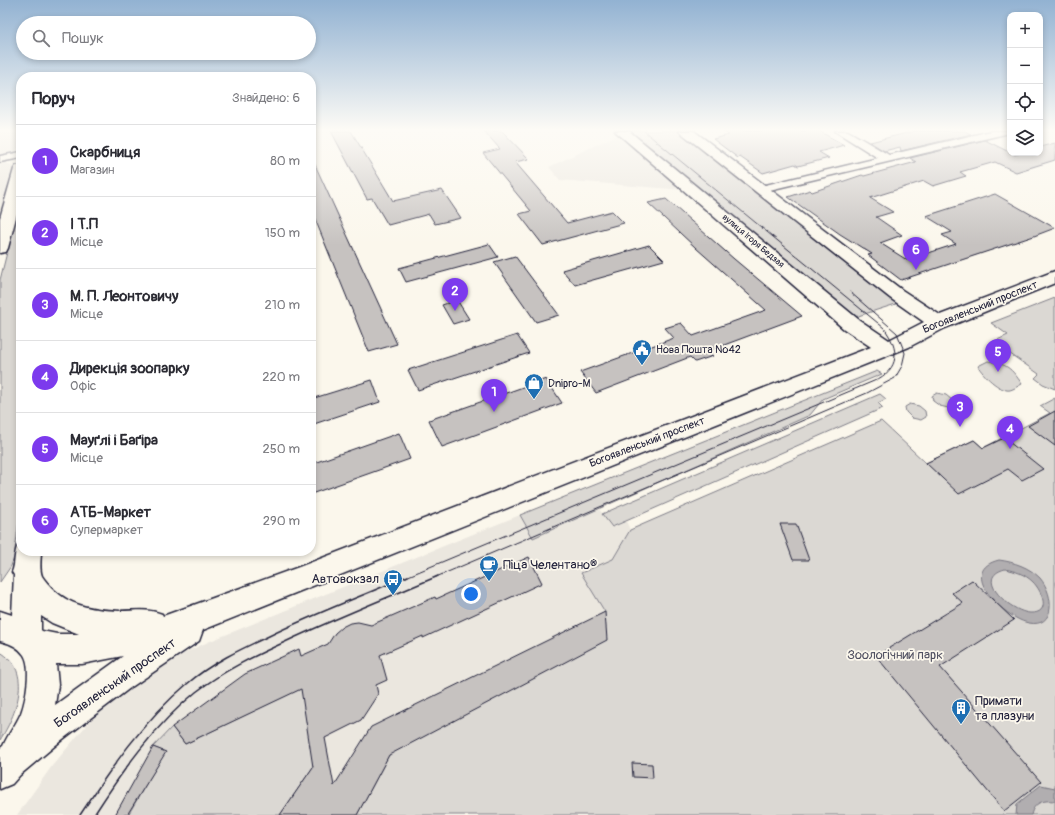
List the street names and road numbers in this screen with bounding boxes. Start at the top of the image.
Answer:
street label: вулиця Ігоря Бедзая [720,212,786,270]
street label: Богоявленський проспект [921,278,1040,336]
street label: Богоявленський проспект [587,414,707,470]
street label: Богоявленський проспект [51,635,179,731]

